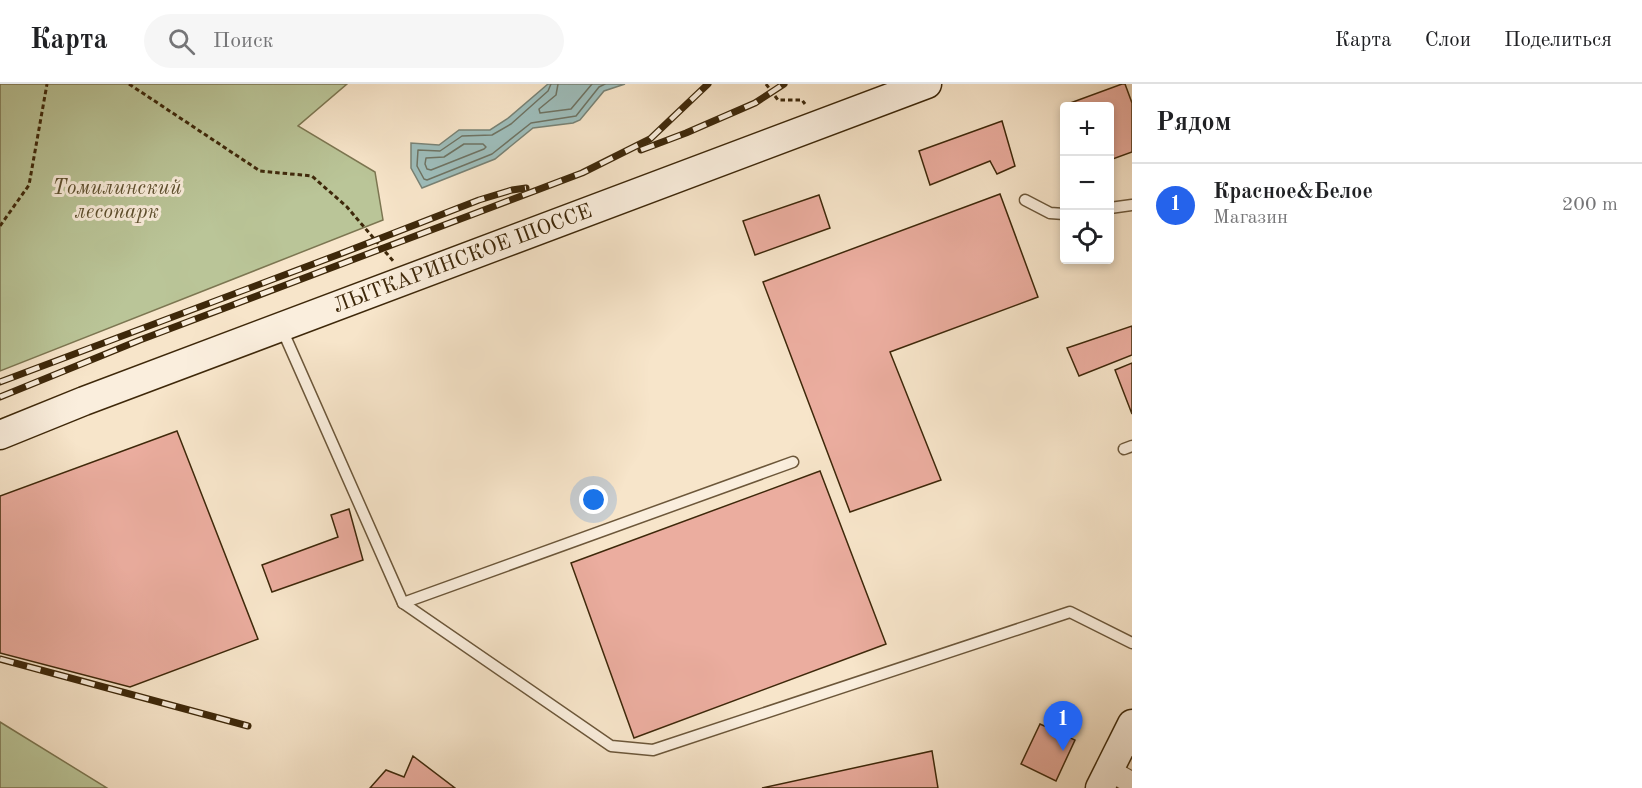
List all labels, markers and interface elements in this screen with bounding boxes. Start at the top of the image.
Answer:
search box [144,14,564,68]
icon: search [165,25,198,58]
text: Карта [30,27,108,55]
text: Поиск [213,30,274,52]
text: Карта [1335,30,1392,51]
text: Слои [1425,30,1471,51]
text: Поделиться [1504,30,1612,51]
map controls [1060,102,1114,264]
button: + [1060,102,1114,156]
text: Рядом [1156,110,1231,136]
button: − [1060,156,1114,210]
park label: Томилинский лесопарк [52,178,182,223]
text: Красное&Белое [1213,181,1373,203]
text: 1 [1170,195,1181,215]
text: 200 m [1562,195,1618,215]
street label: ЛЫТКАРИНСКОЕ ШОССЕ [330,200,595,317]
text: Магазин [1213,208,1288,228]
button: locate [1060,210,1114,264]
your location [579,485,608,514]
pin: 1 [1044,702,1082,751]

